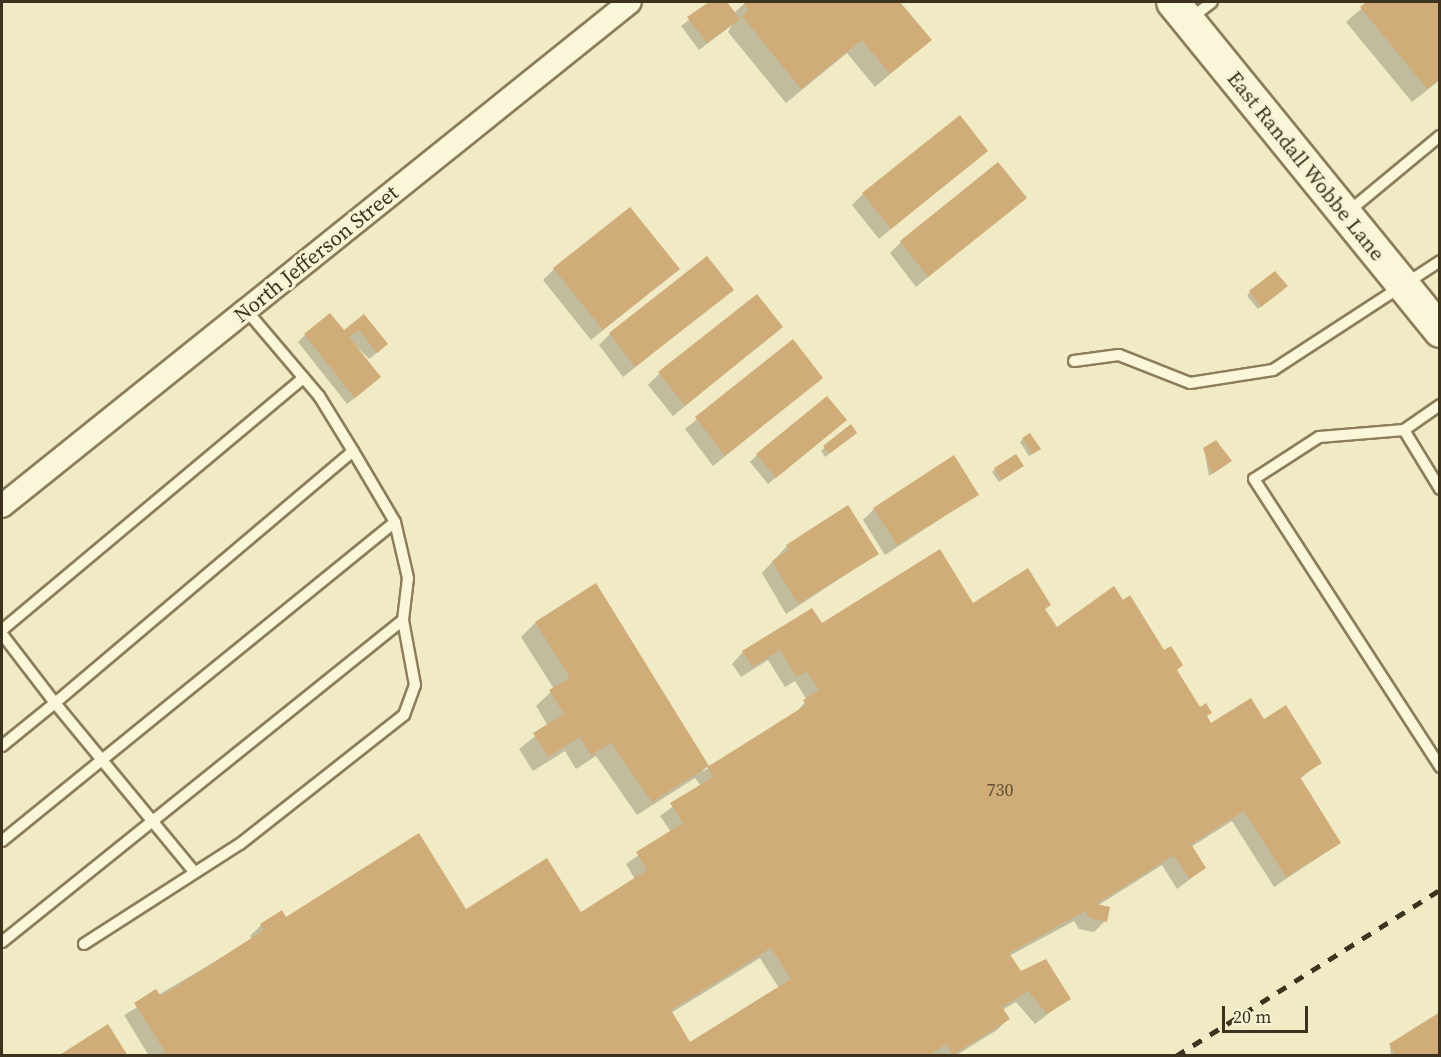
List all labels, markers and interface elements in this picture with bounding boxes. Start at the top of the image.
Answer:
street label: East Randall Wobbe Lane [1222,66,1390,266]
street label: North Jefferson Street [229,180,403,328]
house number: 730 [987,779,1013,801]
scale bar [1225,994,1310,1032]
text: 20 m [1233,1004,1271,1029]

